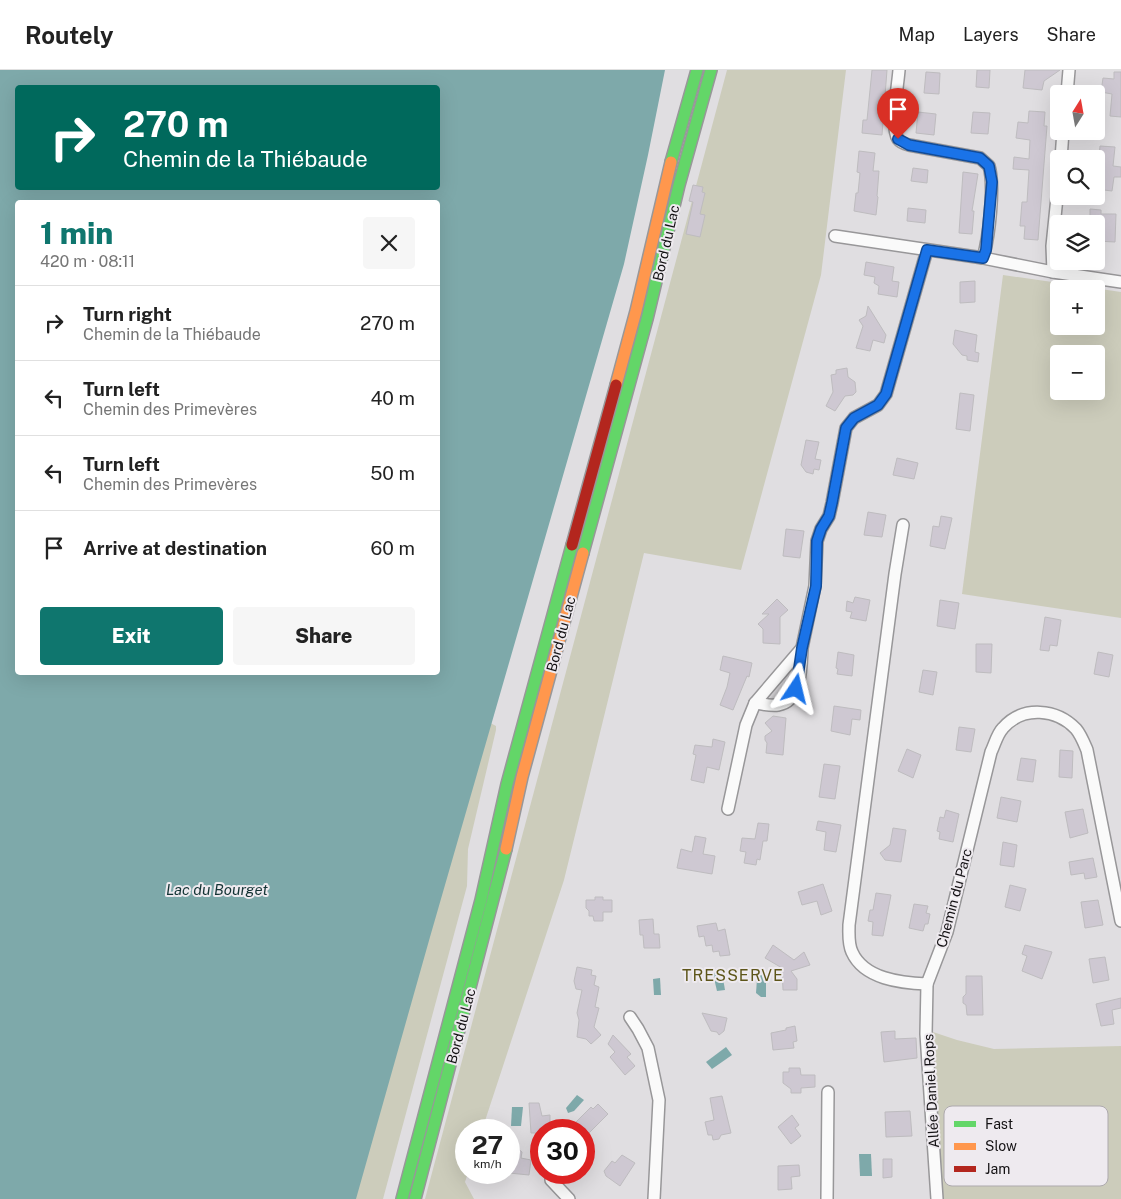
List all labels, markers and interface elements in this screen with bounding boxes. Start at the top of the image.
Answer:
text: Routely [25,21,114,49]
text: Map [899,24,935,45]
text: Layers [963,24,1019,45]
text: Share [1047,24,1096,45]
north arrow [1050,85,1105,140]
map controls [1050,85,1105,400]
pin [877,88,919,139]
icon: arrive [884,95,912,123]
text: 270 m [123,104,229,145]
icon: right [40,105,105,170]
text: Chemin de la Thiébaude [123,146,368,172]
button: search [1050,150,1105,205]
street label: Bord du Lac [650,204,682,282]
text: 1 min [40,215,113,251]
button: layers [1050,215,1105,270]
button: close [363,217,415,269]
text: 420 m · 08:11 [40,252,135,271]
button: + [1050,280,1105,335]
text: Turn right [83,303,172,325]
icon: right [40,309,68,337]
text: 270 m [360,312,415,334]
text: Chemin de la Thiébaude [83,325,261,344]
button: − [1050,345,1105,400]
text: Turn left [83,378,160,400]
icon: left [40,384,68,412]
text: 40 m [370,387,415,409]
text: Chemin des Primevères [83,400,257,419]
text: Turn left [83,453,160,475]
icon: left [40,459,68,487]
text: 50 m [370,462,415,484]
text: Chemin des Primevères [83,475,257,494]
icon: arrive [40,534,68,562]
text: Arrive at destination [83,537,267,559]
text: 60 m [371,537,415,559]
street label: Bord du Lac [543,595,579,673]
button: Exit [40,607,223,665]
button: Share [233,607,415,665]
position arrow [769,662,821,714]
street label: Chemin du Parc [933,847,975,949]
water label: Lac du Bourget [166,881,268,898]
district label: TRESSERVE [682,966,784,985]
street label: Bord du Lac [443,987,479,1065]
street label: Allée Daniel Rops [920,1034,942,1148]
legend [944,1106,1108,1186]
text: Fast [985,1116,1013,1132]
speed limit sign: 30 [530,1119,595,1184]
text: 27 [472,1130,503,1160]
text: Slow [985,1138,1017,1154]
text: km/h [473,1157,502,1171]
text: Jam [985,1161,1010,1177]

